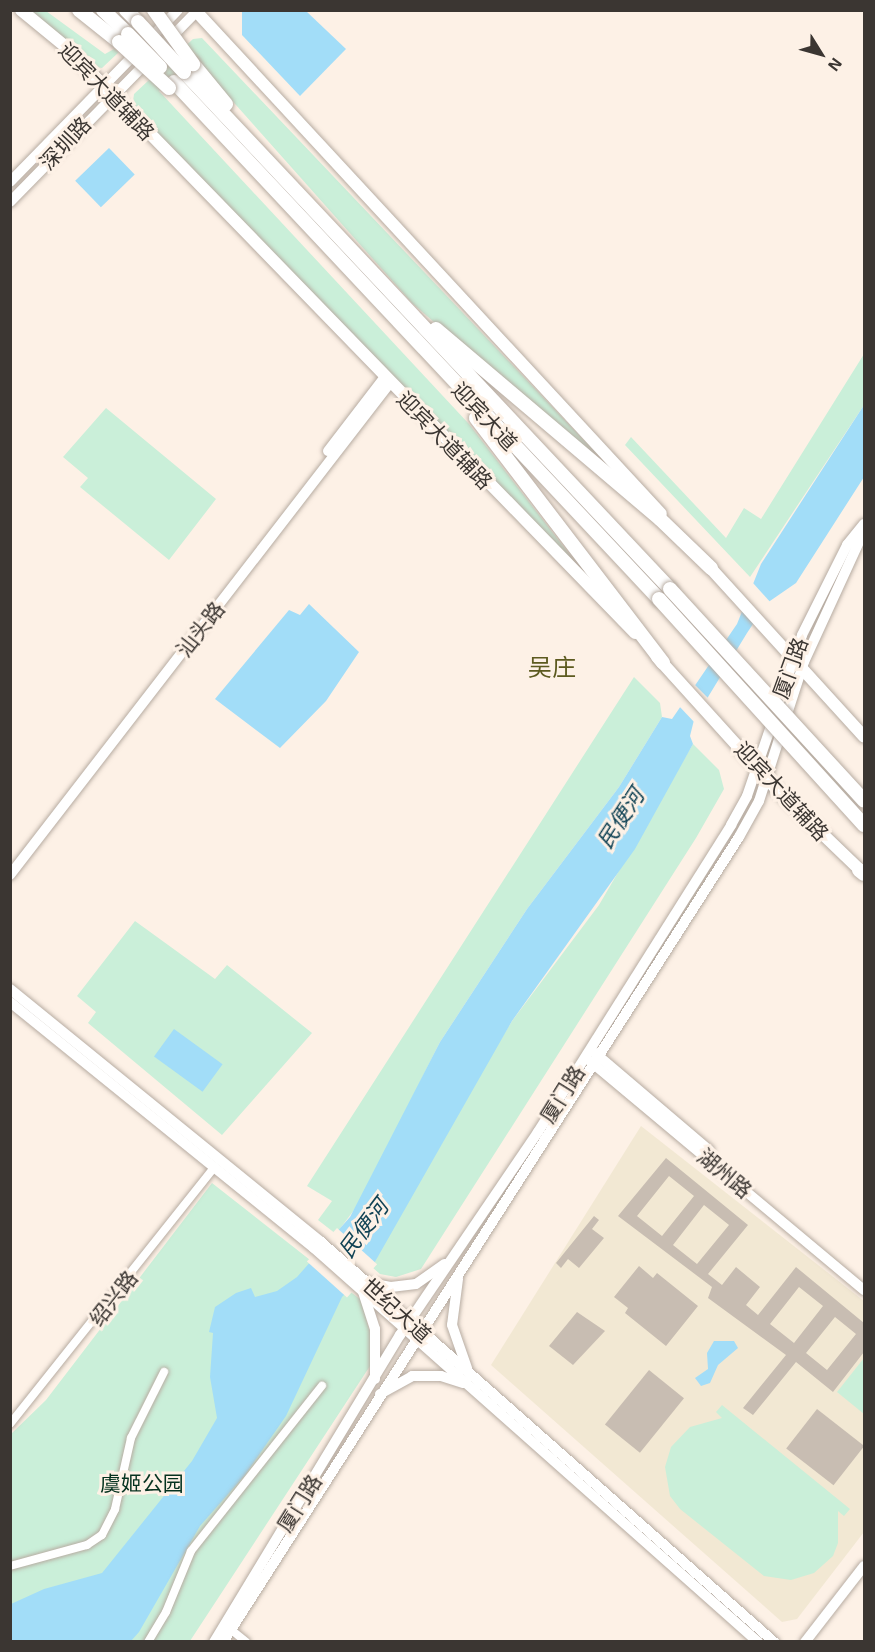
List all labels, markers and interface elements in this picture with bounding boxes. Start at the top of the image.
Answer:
north arrow [791,24,851,84]
street label: 迎宾大道辅路 [54,37,160,145]
text: N [825,55,847,75]
street label: 深圳路 [34,111,96,175]
street label: 迎宾大道 [447,377,523,455]
street label: 迎宾大道辅路 [392,386,498,494]
street label: 汕头路 [171,596,229,662]
street label: 厦门路 [767,634,813,702]
district label: 吴庄 [528,653,576,681]
street label: 迎宾大道辅路 [730,736,834,846]
water label: 民便河 [591,783,649,853]
street label: 厦门路 [535,1061,589,1127]
street label: 湖州路 [693,1143,757,1203]
water label: 民便河 [333,1194,393,1262]
street label: 绍兴路 [84,1265,142,1331]
street label: 世纪大道 [357,1273,437,1347]
park label: 虞姬公园 [100,1470,184,1496]
street label: 厦门路 [272,1470,326,1536]

